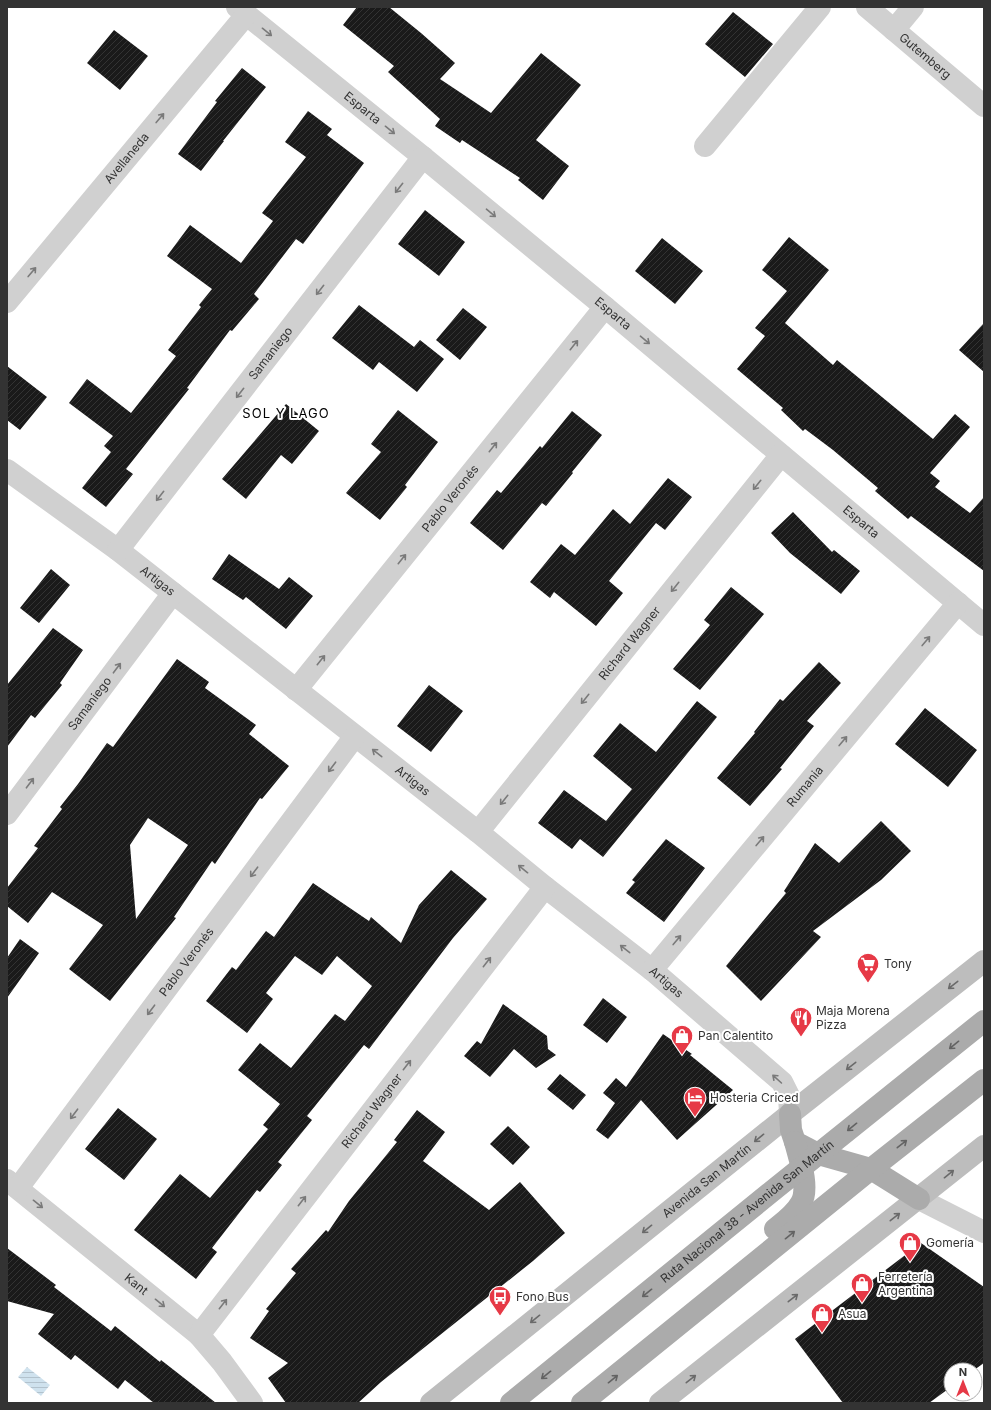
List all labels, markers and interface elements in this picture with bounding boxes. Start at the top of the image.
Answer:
one-way arrow [261,27,272,36]
street label: Gutemberg [896,29,954,82]
street label: Esparta [341,88,384,127]
one-way arrow [155,113,164,124]
one-way arrow [385,126,396,135]
street label: Avellaneda [101,129,152,187]
one-way arrow [395,182,404,193]
one-way arrow [485,208,496,217]
one-way arrow [27,267,36,278]
one-way arrow [315,285,324,296]
street label: Esparta [592,294,635,333]
street label: Samaniego [245,323,296,383]
one-way arrow [639,336,650,345]
one-way arrow [570,340,579,351]
one-way arrow [236,387,244,398]
district label: SOL Y LAGO [242,405,330,421]
one-way arrow [488,441,497,452]
street label: Pablo Veronés [419,462,482,535]
one-way arrow [752,480,761,491]
one-way arrow [156,490,164,501]
street label: Esparta [840,502,883,541]
one-way arrow [398,553,407,564]
street label: Artigas [137,562,178,599]
one-way arrow [671,581,680,592]
street label: Richard Wagner [595,603,664,683]
one-way arrow [922,636,931,646]
one-way arrow [316,654,325,665]
one-way arrow [113,662,121,673]
street label: Samaniego [64,674,114,733]
one-way arrow [581,693,589,704]
one-way arrow [839,735,848,746]
one-way arrow [372,749,383,758]
one-way arrow [328,762,336,773]
street label: Artigas [392,762,433,799]
street label: Rumania [783,763,826,810]
one-way arrow [26,778,35,789]
one-way arrow [499,795,508,806]
one-way arrow [755,835,764,846]
one-way arrow [517,865,528,874]
one-way arrow [250,866,258,877]
street label: Pablo Veronés [156,924,217,999]
one-way arrow [672,935,681,946]
one-way arrow [619,945,630,954]
supermarket icon: Tony [855,951,881,984]
place label: Tony [884,956,912,971]
one-way arrow [483,957,491,968]
street label: Artigas [646,963,687,1001]
one-way arrow [948,981,959,990]
place label: Maja Morena Pizza [816,1003,890,1032]
one-way arrow [147,1004,156,1015]
restaurant icon: Maja Morena Pizza [788,1005,814,1038]
shop icon: Pan Calentito [669,1023,695,1056]
place label: Pan Calentito [698,1028,773,1043]
one-way arrow [948,1041,959,1050]
one-way arrow [403,1059,412,1070]
one-way arrow [846,1061,857,1070]
street label: Richard Wagner [338,1070,405,1151]
one-way arrow [772,1074,783,1083]
hotel icon: Hosteria Criced [682,1085,708,1118]
place label: Hosteria Criced [710,1090,799,1105]
one-way arrow [70,1108,78,1119]
one-way arrow [847,1122,858,1131]
one-way arrow [754,1134,765,1143]
street label: Ruta Nacional 38 - Avenida San Martín [657,1137,837,1286]
street label: Avenida San Martín [659,1140,754,1221]
one-way arrow [896,1140,907,1149]
one-way arrow [944,1170,955,1178]
one-way arrow [298,1195,307,1206]
one-way arrow [32,1199,43,1208]
one-way arrow [889,1213,900,1222]
one-way arrow [642,1224,653,1233]
one-way arrow [784,1230,795,1239]
shop icon: Gomería [897,1230,923,1263]
place label: Gomería [926,1235,974,1250]
place label: Ferretería Argentina [878,1269,933,1298]
street label: Kant [122,1270,151,1298]
shop icon: Ferretería Argentina [849,1271,875,1304]
bus stop icon: Fono Bus [487,1284,513,1317]
place label: Fono Bus [516,1289,569,1304]
one-way arrow [641,1289,652,1297]
one-way arrow [787,1294,798,1302]
one-way arrow [218,1298,227,1309]
one-way arrow [155,1299,166,1308]
shop icon: Asua [809,1301,835,1334]
place label: Asua [838,1306,866,1321]
one-way arrow [530,1315,541,1323]
north arrow [943,1362,983,1402]
text: N [959,1365,967,1379]
one-way arrow [540,1371,551,1379]
one-way arrow [607,1374,618,1383]
one-way arrow [685,1374,696,1383]

